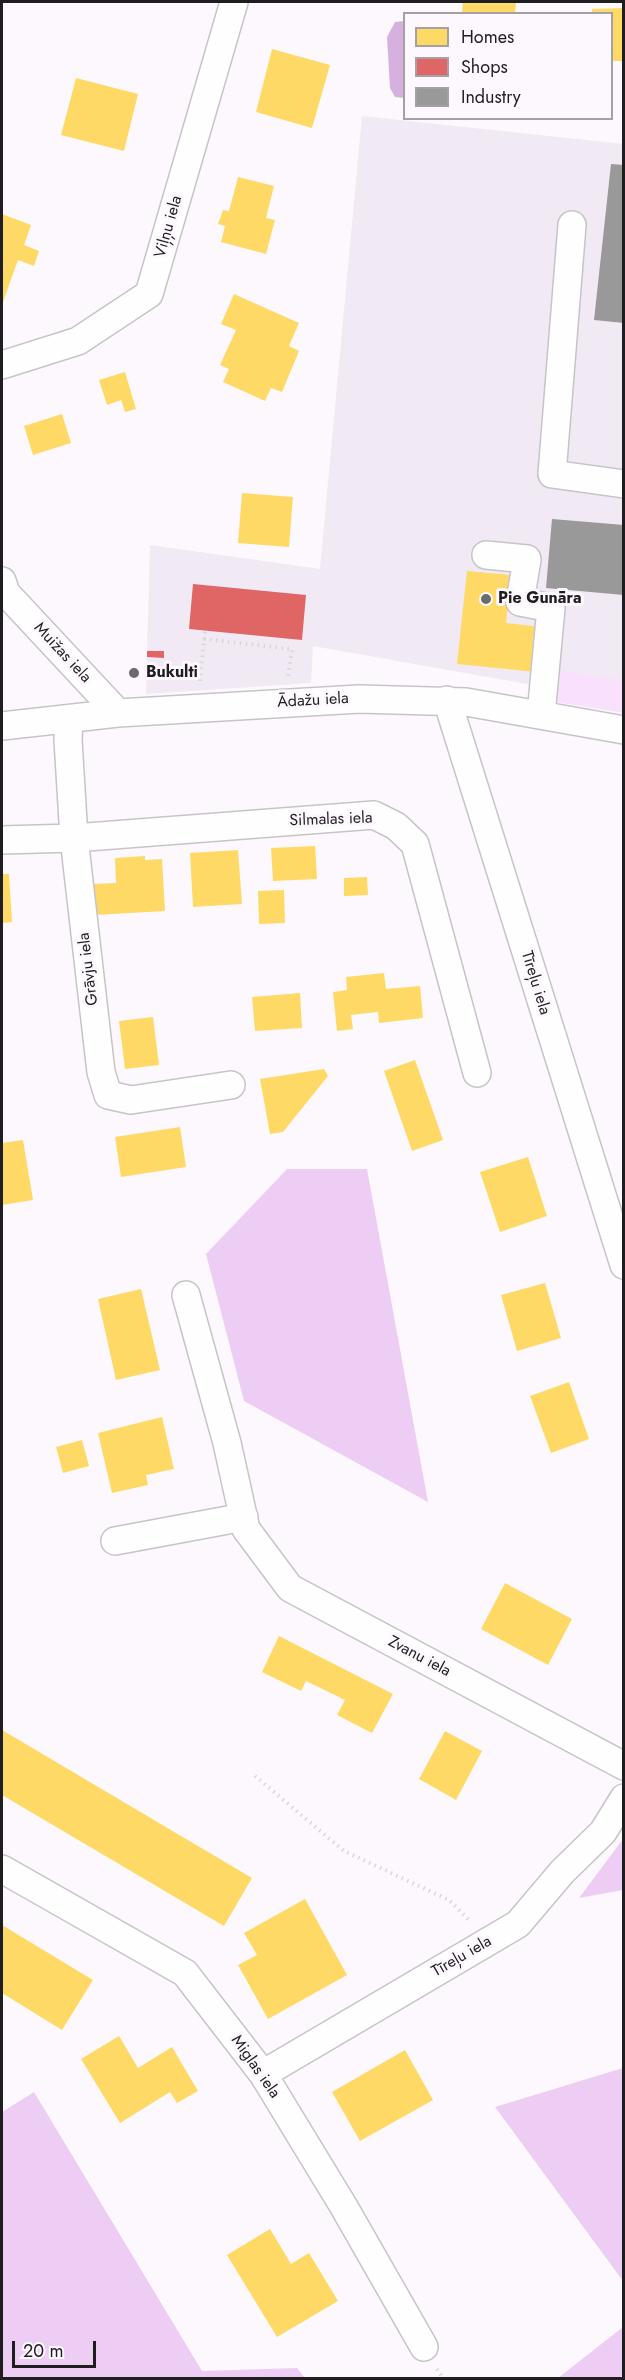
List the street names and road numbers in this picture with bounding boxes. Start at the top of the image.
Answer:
street label: Viļņu iela [151,194,187,260]
street label: Muižas iela [29,619,95,687]
street label: Ādažu iela [277,690,349,712]
street label: Silmalas iela [289,809,373,831]
street label: Grāvju iela [75,931,103,1007]
street label: Tīreļu iela [516,949,554,1017]
street label: Zvanu iela [384,1633,454,1681]
street label: Tīreļu iela [429,1932,495,1982]
street label: Miglas iela [226,2032,284,2102]

